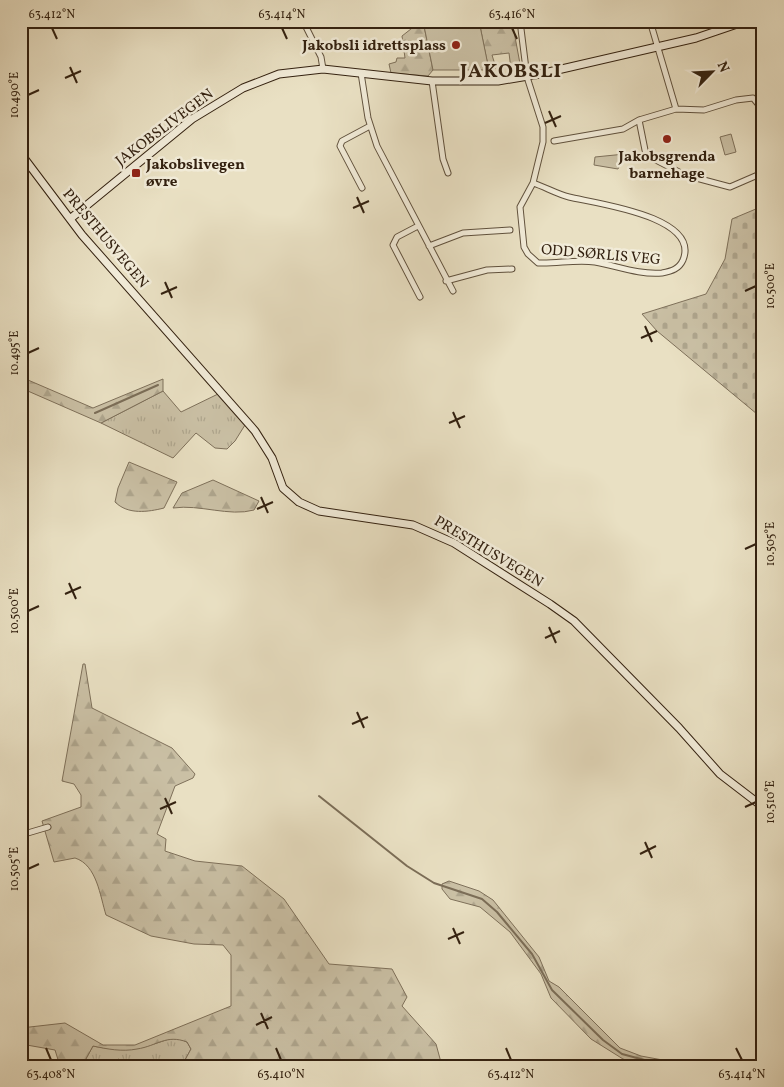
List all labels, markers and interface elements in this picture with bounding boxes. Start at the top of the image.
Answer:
text: 63.412°N [29,7,75,23]
text: 63.414°N [259,7,306,23]
text: 63.416°N [489,7,535,23]
place label: Jakobsli idrettsplass [301,36,446,57]
marker: Jakobsli idrettsplass [450,39,462,51]
north arrow [686,48,736,98]
district label: JAKOBSLI [459,58,562,86]
text: N [712,59,733,76]
text: 10.490°E [7,72,23,118]
street label: JAKOBSLIVEGEN [111,84,218,172]
marker: Jakobsgrenda barnehage [661,133,673,145]
place label: Jakobsgrenda barnehage [618,147,715,185]
place label: Jakobslivegen øvre [145,155,245,193]
marker: Jakobslivegen øvre [130,167,142,179]
street label: PRESTHUSVEGEN [57,185,153,293]
street label: ODD SØRLIS VEG [540,240,662,271]
text: 10.500°E [763,263,779,309]
text: 10.495°E [7,330,23,376]
street label: PRESTHUSVEGEN [430,511,547,593]
text: 10.505°E [763,522,779,566]
text: 10.500°E [7,588,23,634]
text: 10.510°E [763,780,779,824]
text: 10.505°E [7,847,23,891]
text: 63.408°N [27,1067,75,1083]
text: 63.410°N [257,1067,305,1083]
text: 63.412°N [488,1067,534,1083]
text: 63.414°N [719,1067,766,1083]

